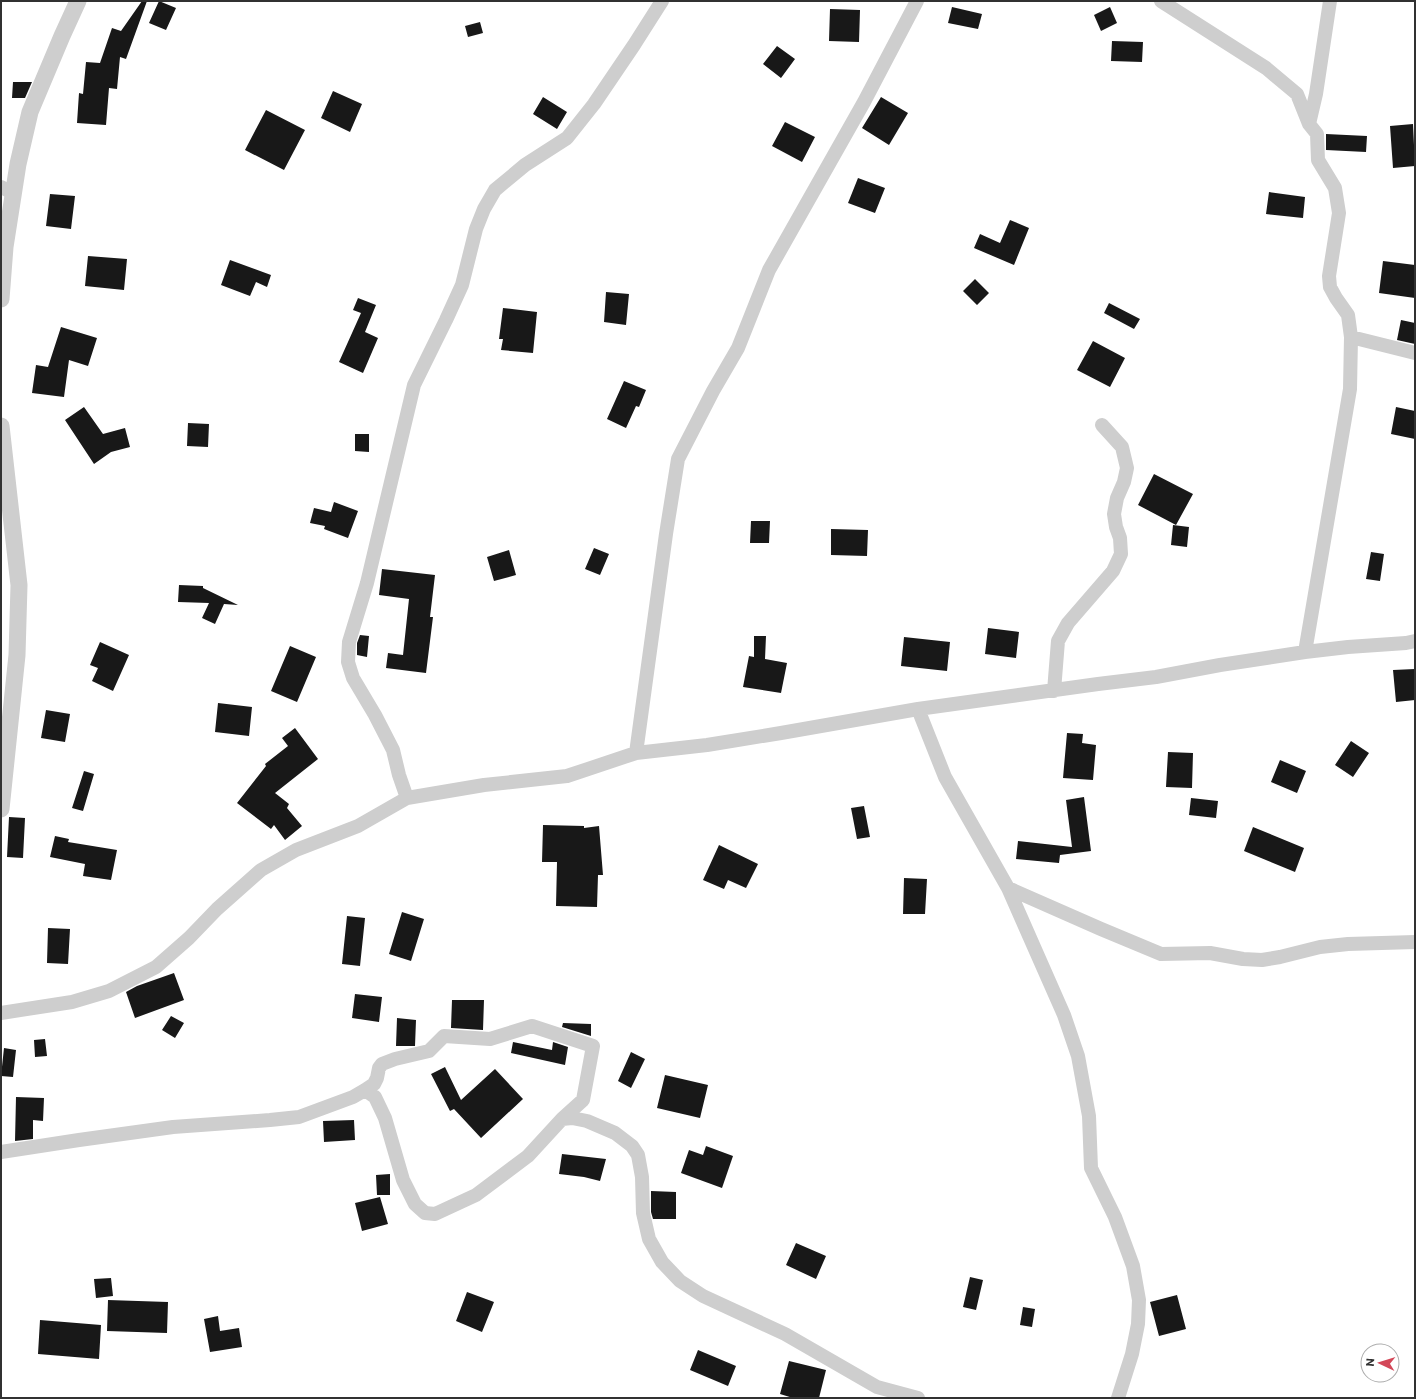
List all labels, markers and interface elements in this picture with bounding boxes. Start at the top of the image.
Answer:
north arrow [1360,1343,1400,1383]
text: N [1363,1358,1376,1367]

